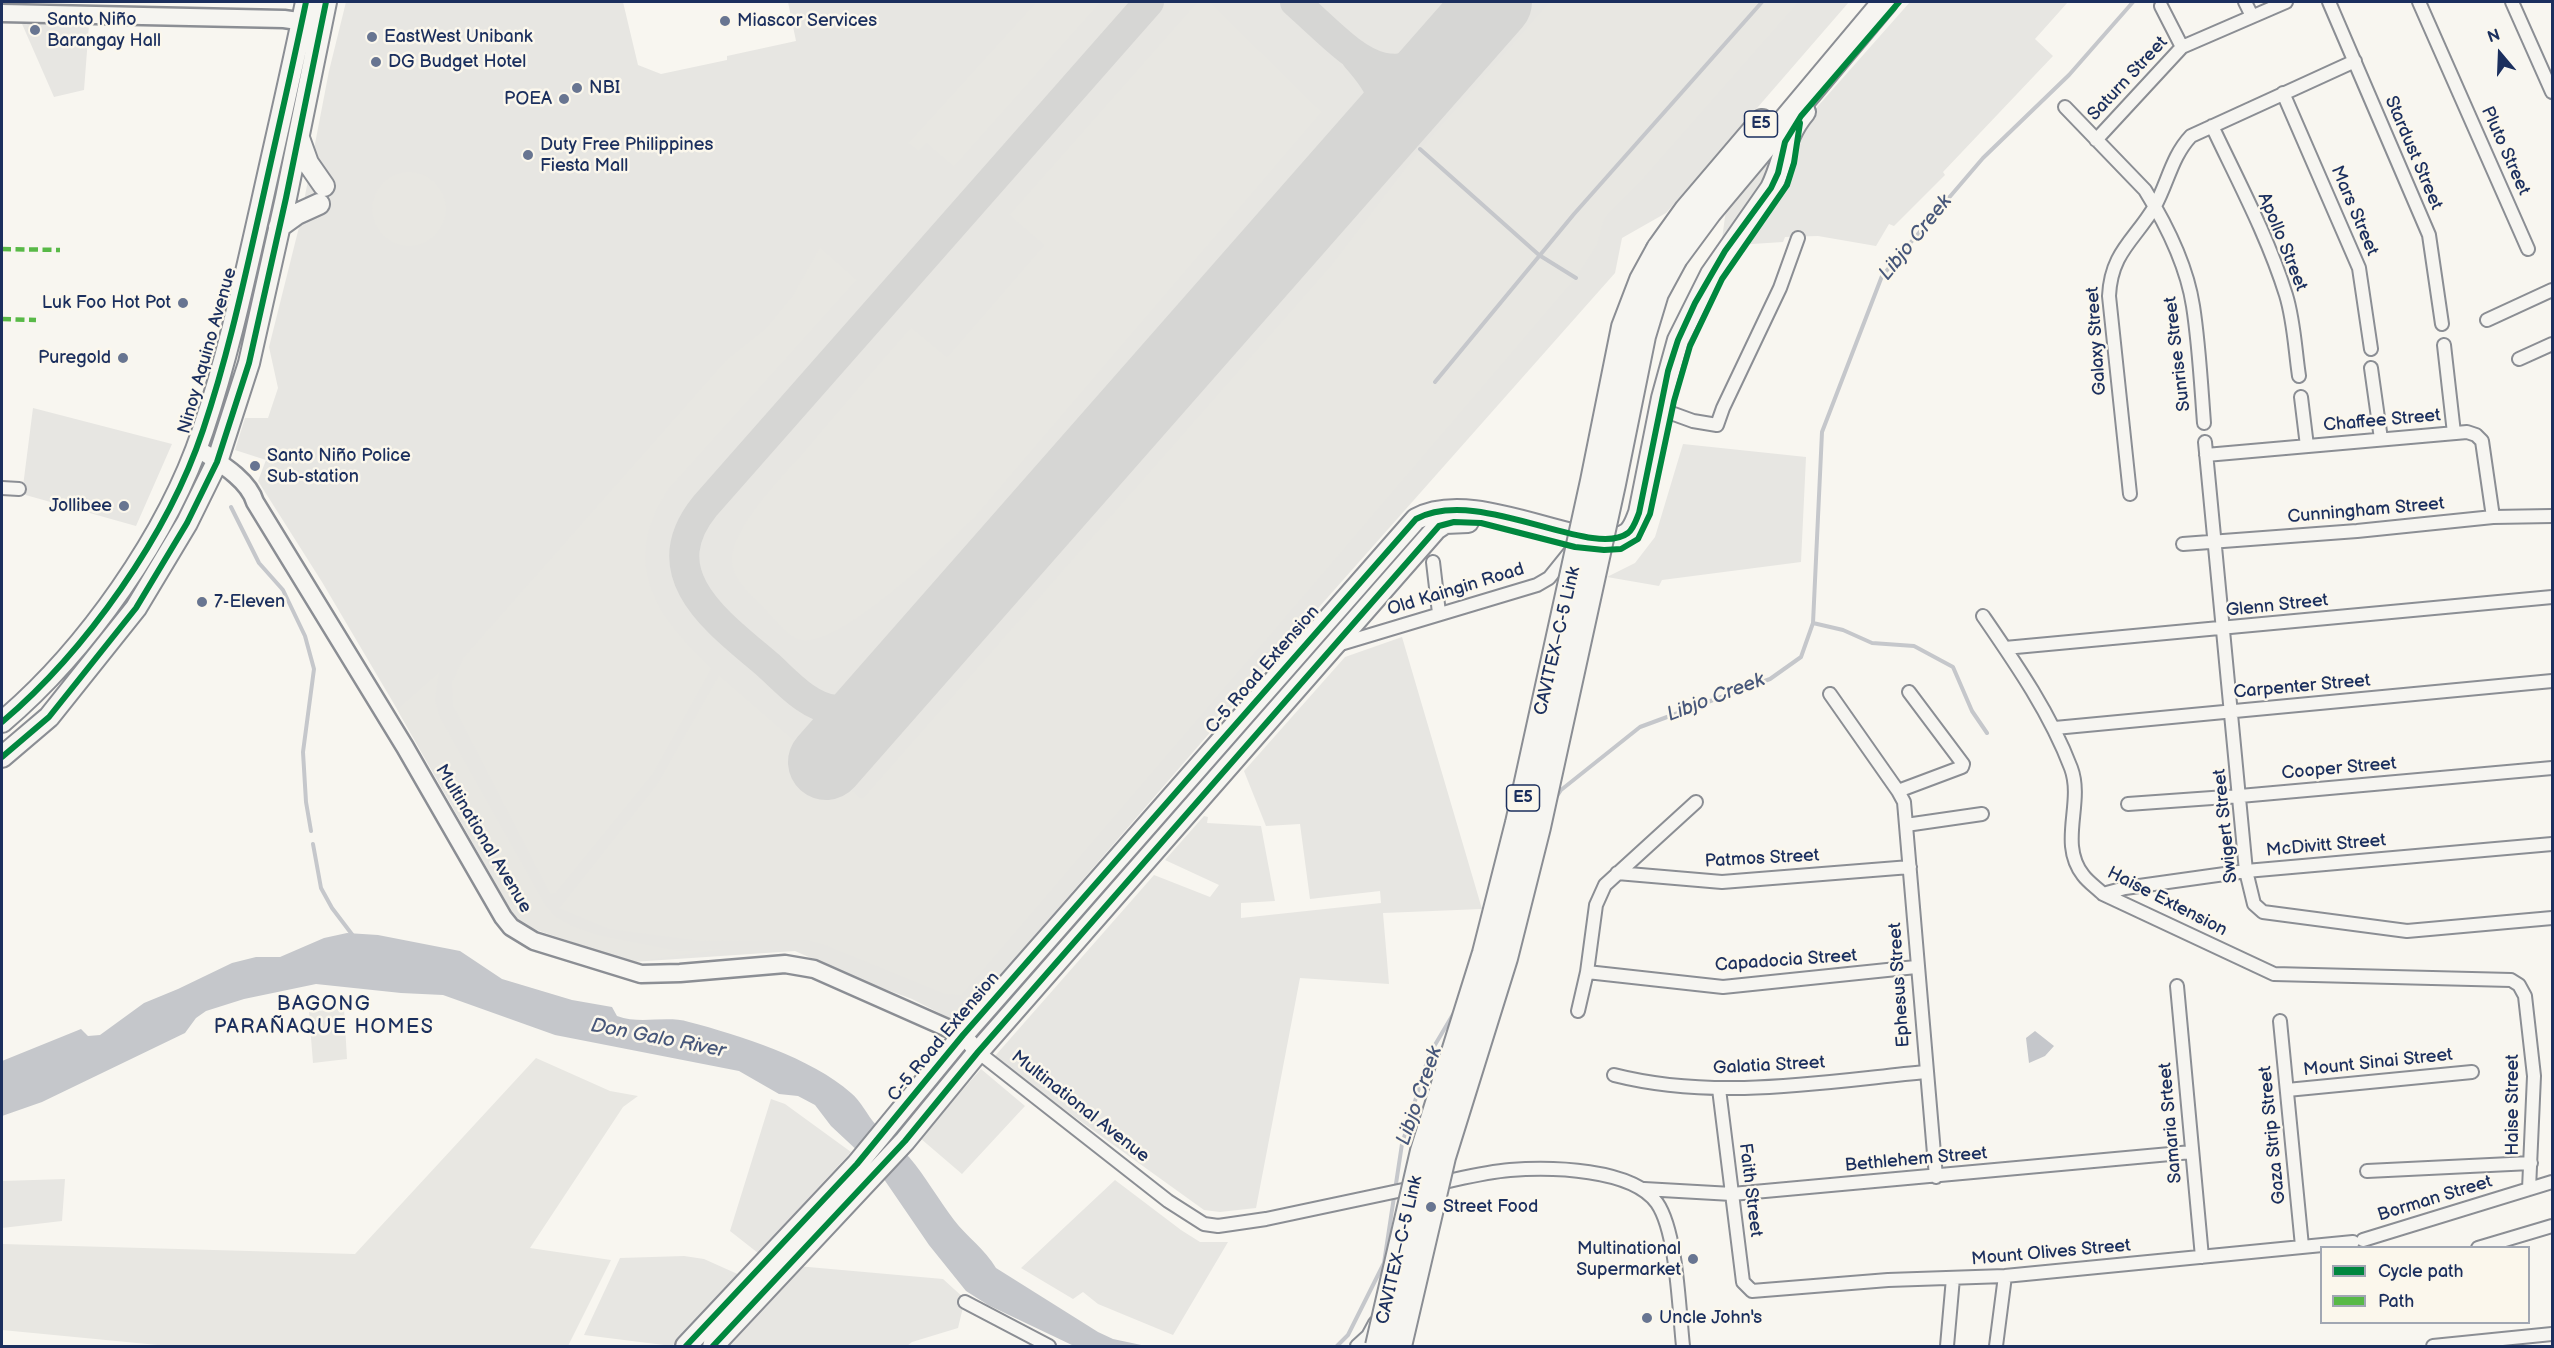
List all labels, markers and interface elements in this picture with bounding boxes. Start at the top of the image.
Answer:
place label: Santo Niño Barangay Hall [47,9,161,52]
place label: Miascor Services [737,10,877,32]
marker: Miascor Services [718,14,732,28]
marker: Santo Niño Barangay Hall [28,23,42,37]
north arrow [2470,24,2530,84]
place label: EastWest Unibank [384,26,533,48]
text: N [2485,26,2503,47]
marker: EastWest Unibank [365,30,379,44]
street label: Saturn Street [2083,32,2173,126]
place label: DG Budget Hotel [388,51,526,73]
marker: DG Budget Hotel [369,55,383,69]
place label: NBI [589,77,620,99]
marker: NBI [570,81,584,95]
place label: POEA [504,88,552,110]
marker: POEA [557,92,571,106]
street label: Stardust Street [2379,93,2447,213]
street label: Pluto Street [2476,103,2534,199]
road number: E5 [1744,111,1778,137]
place label: Duty Free Philippines Fiesta Mall [540,134,713,176]
marker: Duty Free Philippines Fiesta Mall [521,148,535,162]
street label: Mars Street [2325,163,2383,259]
water label: Libjo Creek [1874,190,1958,286]
street label: Apollo Street [2252,190,2312,294]
street label: Ninoy Aquino Avenue [174,265,242,437]
street label: Galaxy Street [2082,286,2112,396]
place label: Luk Foo Hot Pot [42,292,171,314]
street label: Sunrise Street [2160,295,2196,413]
marker: Luk Foo Hot Pot [176,296,190,310]
place label: Puregold [38,347,111,369]
marker: Puregold [116,351,130,365]
street label: Chaffee Street [2322,405,2442,437]
place label: Santo Niño Police Sub-station [267,445,411,488]
marker: Santo Niño Police Sub-station [248,459,262,473]
street label: Cunningham Street [2287,493,2445,529]
place label: Jollibee [49,495,112,517]
marker: Jollibee [117,499,131,513]
street label: Old Kaingin Road [1385,559,1527,621]
street label: CAVITEX–C-5 Link [1530,565,1586,717]
street label: Glenn Street [2225,590,2329,622]
place label: 7-Eleven [214,591,285,613]
marker: 7-Eleven [195,595,209,609]
street label: C-5 Road Extension [1202,602,1324,738]
water label: Libjo Creek [1664,668,1768,728]
street label: Carpenter Street [2233,670,2371,704]
street label: Cooper Street [2281,753,2397,785]
street label: Multinational Avenue [430,761,536,917]
street label: Swigert Street [2209,768,2243,884]
road number: E5 [1506,785,1540,811]
street label: McDivitt Street [2265,830,2387,862]
street label: Patmos Street [1704,845,1820,873]
street label: Haise Extension [2103,863,2231,941]
street label: Ephesus Street [1885,922,1915,1048]
street label: Capadocia Street [1714,945,1858,977]
street label: C-5 Road Extension [883,968,1005,1106]
district label: BAGONG PARAÑAQUE HOMES [214,993,434,1040]
water label: Don Galo River [589,1014,727,1064]
water label: Libjo Creek [1392,1043,1448,1149]
street label: Mount Sinai Street [2302,1044,2454,1082]
street label: Multinational Avenue [1007,1046,1153,1168]
street label: Galatia Street [1713,1052,1825,1080]
street label: Haise Street [2502,1054,2524,1156]
street label: Samaria Srteet [2155,1062,2187,1184]
street label: Gaza Strip Street [2255,1065,2291,1205]
street label: Faith Street [1734,1142,1766,1238]
street label: Bethlehem Street [1844,1143,1988,1177]
street label: Borman Street [2375,1171,2495,1227]
street label: CAVITEX–C-5 Link [1372,1174,1428,1326]
place label: Street Food [1443,1196,1538,1218]
marker: Street Food [1424,1200,1438,1214]
street label: Mount Olives Street [1970,1235,2132,1271]
place label: Multinational Supermarket [1576,1238,1681,1280]
legend [2320,1246,2530,1324]
marker: Multinational Supermarket [1686,1252,1700,1266]
text: Cycle path [2378,1261,2464,1282]
text: Path [2378,1291,2414,1312]
place label: Uncle John's [1659,1307,1762,1329]
marker: Uncle John's [1640,1311,1654,1325]

